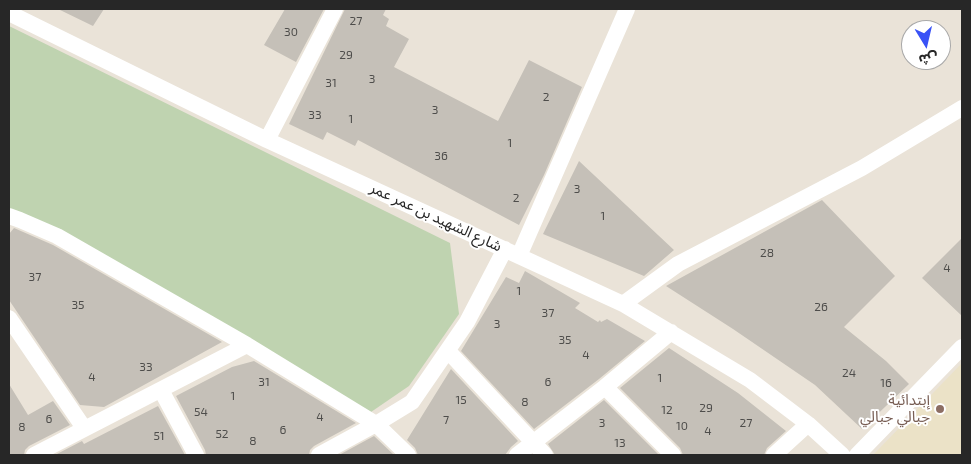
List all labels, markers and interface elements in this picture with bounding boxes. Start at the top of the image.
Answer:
house number: 27 [350,14,362,28]
north arrow [901,20,951,70]
house number: 30 [284,25,298,39]
house number: 29 [339,48,353,62]
text: ش [917,49,939,69]
house number: 3 [369,72,375,86]
house number: 31 [325,76,337,90]
house number: 2 [543,90,549,104]
house number: 3 [432,103,438,117]
house number: 33 [308,108,322,122]
house number: 1 [349,112,353,126]
house number: 1 [508,136,512,150]
house number: 36 [434,149,448,163]
street label: شارع الشهيد بن عمر عمر [367,179,505,255]
house number: 3 [574,182,580,196]
house number: 2 [513,191,519,205]
house number: 1 [601,209,605,223]
house number: 28 [760,246,774,260]
house number: 4 [943,261,951,275]
house number: 37 [29,270,41,284]
house number: 1 [517,284,521,298]
house number: 35 [71,298,85,312]
house number: 26 [814,300,828,314]
house number: 37 [542,306,554,320]
house number: 3 [494,317,500,331]
house number: 35 [558,333,572,347]
house number: 4 [582,348,590,362]
house number: 33 [139,360,153,374]
house number: 24 [842,366,856,380]
house number: 4 [88,370,96,384]
house number: 1 [658,371,662,385]
house number: 31 [258,375,270,389]
house number: 6 [545,375,551,389]
house number: 16 [880,376,892,390]
house number: 1 [231,389,235,403]
place label: إبتدائية جبالي جبالي [860,391,930,426]
house number: 15 [455,393,467,407]
house number: 8 [521,395,529,409]
house number: 29 [699,401,713,415]
house number: 12 [661,403,673,417]
marker: إبتدائية جبالي جبالي [934,403,946,415]
house number: 54 [194,405,208,419]
house number: 4 [316,410,324,424]
house number: 6 [46,412,52,426]
house number: 7 [443,413,449,427]
house number: 3 [599,416,605,430]
house number: 27 [740,416,752,430]
house number: 10 [676,419,688,433]
house number: 8 [18,420,26,434]
house number: 6 [280,423,286,437]
house number: 4 [704,424,712,438]
house number: 52 [215,427,229,441]
house number: 51 [153,429,165,443]
house number: 8 [249,434,257,448]
house number: 13 [614,436,626,450]

